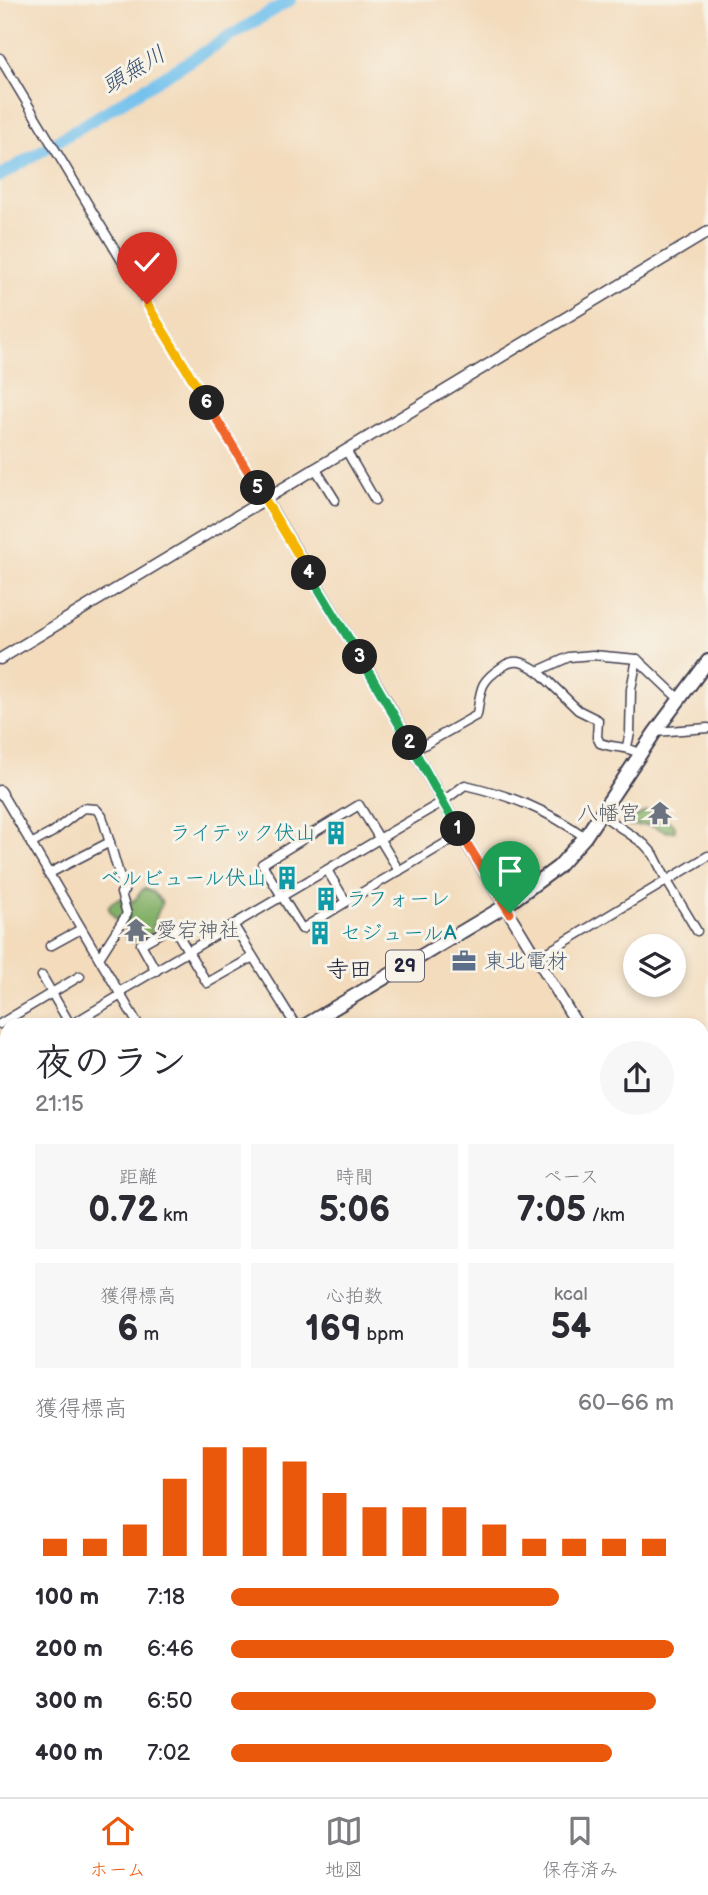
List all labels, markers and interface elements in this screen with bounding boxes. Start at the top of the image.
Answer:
water label: 頭無川 [97,40,171,100]
pin [117,232,177,304]
icon: check [128,243,166,281]
pin: 6 [190,386,224,420]
text: 6 [201,391,212,414]
pin: 5 [240,470,276,505]
text: 5 [252,476,263,499]
pin: 4 [292,556,326,590]
text: 4 [303,561,314,584]
pin: 3 [342,640,378,674]
text: 3 [354,645,365,668]
pin: 2 [392,726,428,760]
text: 2 [404,731,415,754]
temple icon: 八幡宮 [646,799,674,827]
place label: 八幡宮 [577,801,640,826]
pin: 1 [440,812,476,846]
text: 1 [454,817,462,840]
building icon: ライテック伏山 [322,819,350,847]
place label: ライテック伏山 [170,821,316,846]
pin [480,841,540,913]
icon: arrive [491,852,529,890]
building icon: ベルビュール伏山 [273,864,301,892]
place label: ベルビュール伏山 [100,866,267,891]
building icon: ラフォーレ [312,885,340,913]
place label: ラフォーレ [346,887,450,912]
temple icon: 愛宕神社 [122,916,150,944]
place label: 愛宕神社 [156,918,240,943]
building icon: セジュールA [306,919,334,947]
place label: セジュールA [340,921,457,946]
map controls [623,934,686,997]
button: layers [623,934,686,997]
office icon: 東北電材 [450,947,478,975]
place label: 東北電材 [484,949,568,974]
road number: 29 [386,950,424,982]
district label: 寺田 [326,956,372,984]
text: 夜のラン [35,1041,187,1086]
button: share [600,1041,674,1115]
text: 21:15 [35,1090,84,1118]
text: 距離 [119,1166,157,1189]
text: 時間 [335,1166,374,1189]
text: ペース [543,1166,599,1189]
text: 0.72 [88,1189,158,1232]
text: 5:06 [319,1189,390,1232]
text: 7:05 [517,1189,586,1232]
text: km [158,1204,188,1227]
text: /km [586,1204,625,1227]
text: kcal [554,1283,588,1306]
text: 獲得標高 [100,1285,176,1308]
text: 心拍数 [326,1285,383,1308]
text: 54 [550,1306,591,1349]
text: 6 [117,1308,138,1351]
text: 169 [305,1308,361,1351]
text: m [138,1323,159,1346]
text: bpm [361,1323,404,1346]
text: 60–66 m [578,1389,674,1417]
text: 獲得標高 [35,1395,127,1423]
text: 100 m [35,1583,99,1611]
text: 7:18 [147,1583,185,1611]
text: 200 m [35,1635,103,1663]
text: 6:46 [147,1635,194,1663]
text: 300 m [35,1687,103,1715]
text: 6:50 [147,1687,192,1715]
text: 400 m [35,1739,103,1767]
text: 7:02 [147,1739,190,1767]
tab: ホーム [90,1812,146,1882]
tab: 地図 [325,1812,363,1882]
tab: 保存済み [542,1812,618,1882]

